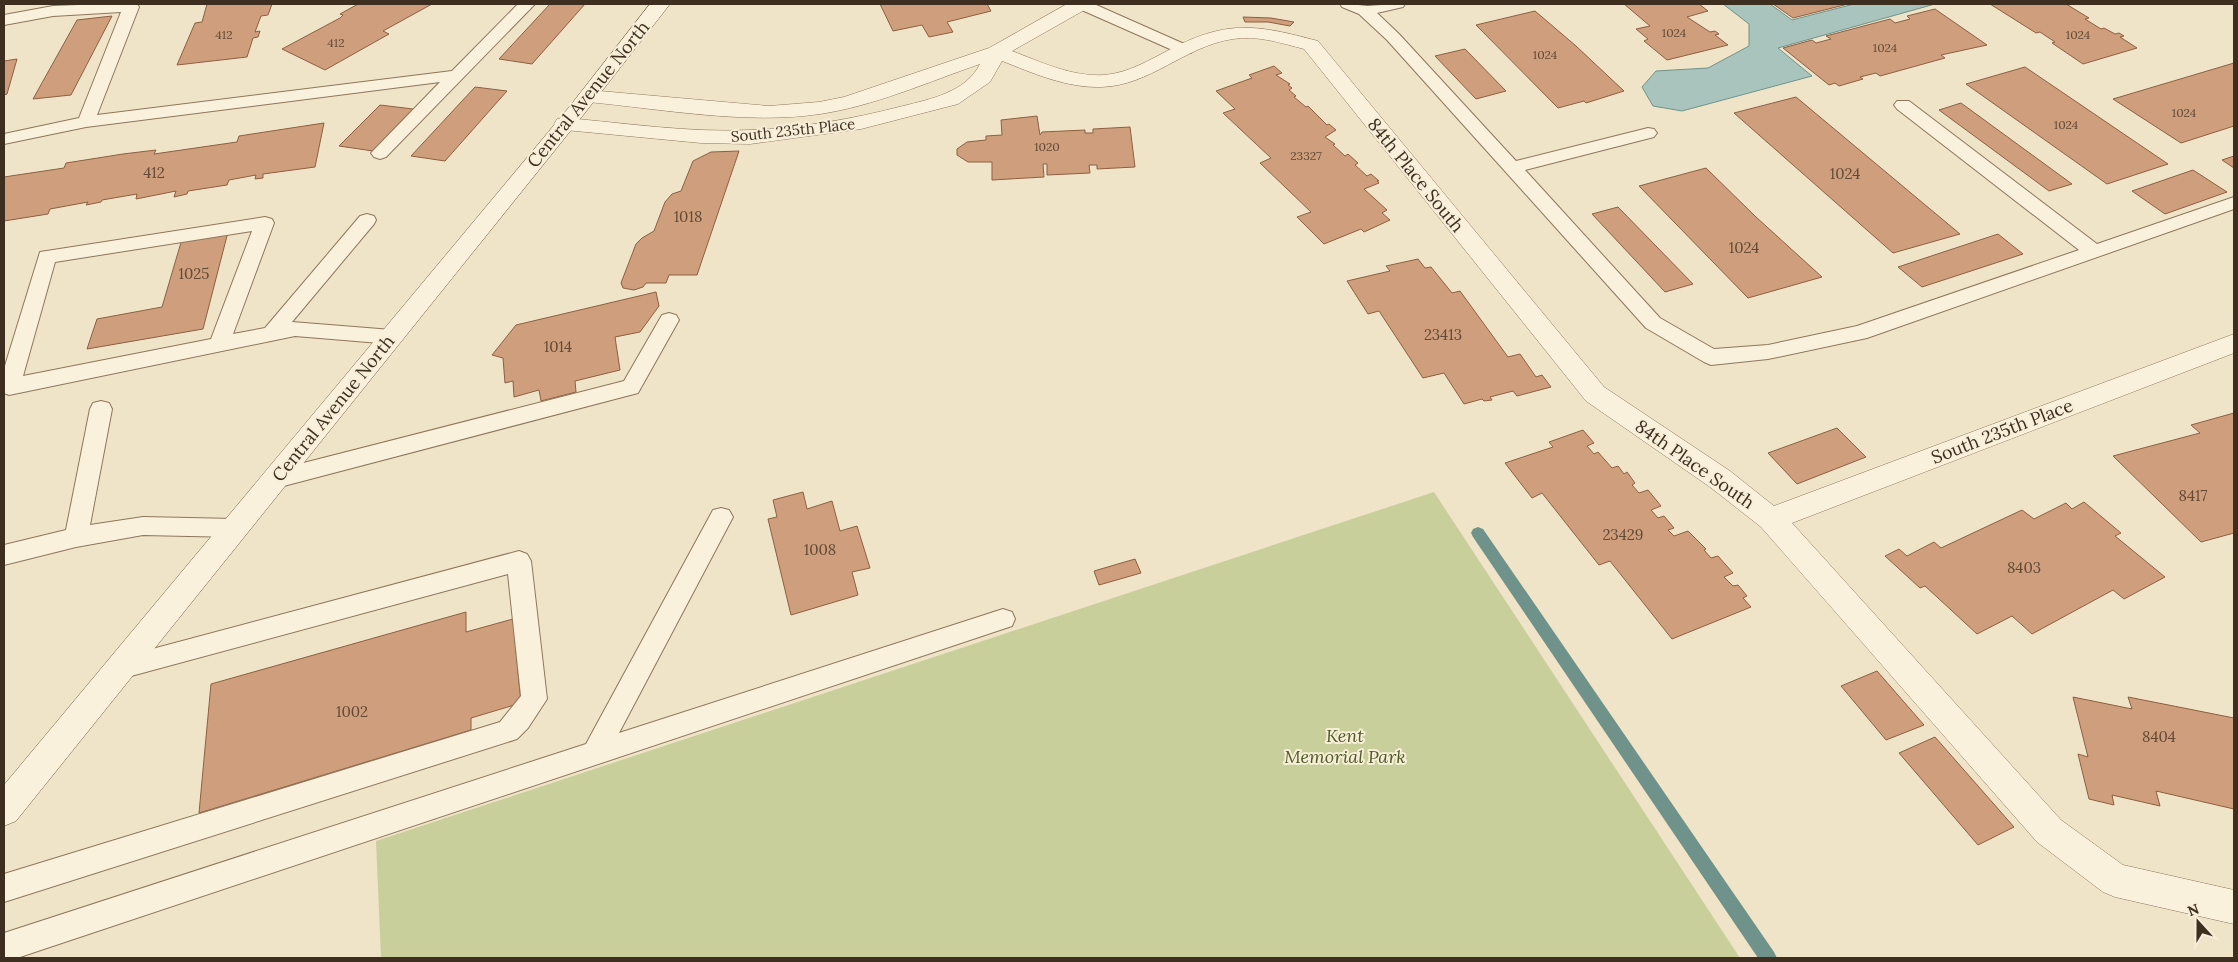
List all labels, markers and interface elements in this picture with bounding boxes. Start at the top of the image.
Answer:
street label: Central Avenue North [522,16,654,172]
house number: 1024 [1662,25,1687,40]
house number: 412 [215,27,233,42]
house number: 1024 [2066,27,2091,42]
house number: 412 [327,35,345,50]
house number: 1024 [1873,40,1898,55]
house number: 1024 [1533,47,1558,62]
house number: 1024 [2172,105,2197,120]
street label: 84th Place South [1363,113,1469,237]
street label: South 235th Place [730,114,856,146]
house number: 1024 [2054,117,2079,132]
house number: 1020 [1034,139,1060,154]
house number: 23327 [1290,148,1322,163]
house number: 412 [143,163,165,182]
house number: 1024 [1830,164,1860,183]
house number: 1018 [674,207,702,226]
house number: 1024 [1729,238,1759,257]
house number: 1025 [179,264,209,283]
house number: 23413 [1424,325,1462,344]
street label: Central Avenue North [267,330,399,486]
house number: 1014 [544,337,572,356]
street label: South 235th Place [1928,393,2076,469]
street label: 84th Place South [1631,414,1759,514]
house number: 8417 [2179,486,2208,505]
house number: 23429 [1602,525,1644,544]
house number: 1008 [804,540,836,559]
house number: 8403 [2007,558,2041,577]
house number: 1002 [336,702,368,721]
park label: Kent Memorial Park [1284,724,1406,768]
house number: 8404 [2142,727,2176,746]
north arrow [2173,897,2223,947]
text: N [2185,899,2202,920]

